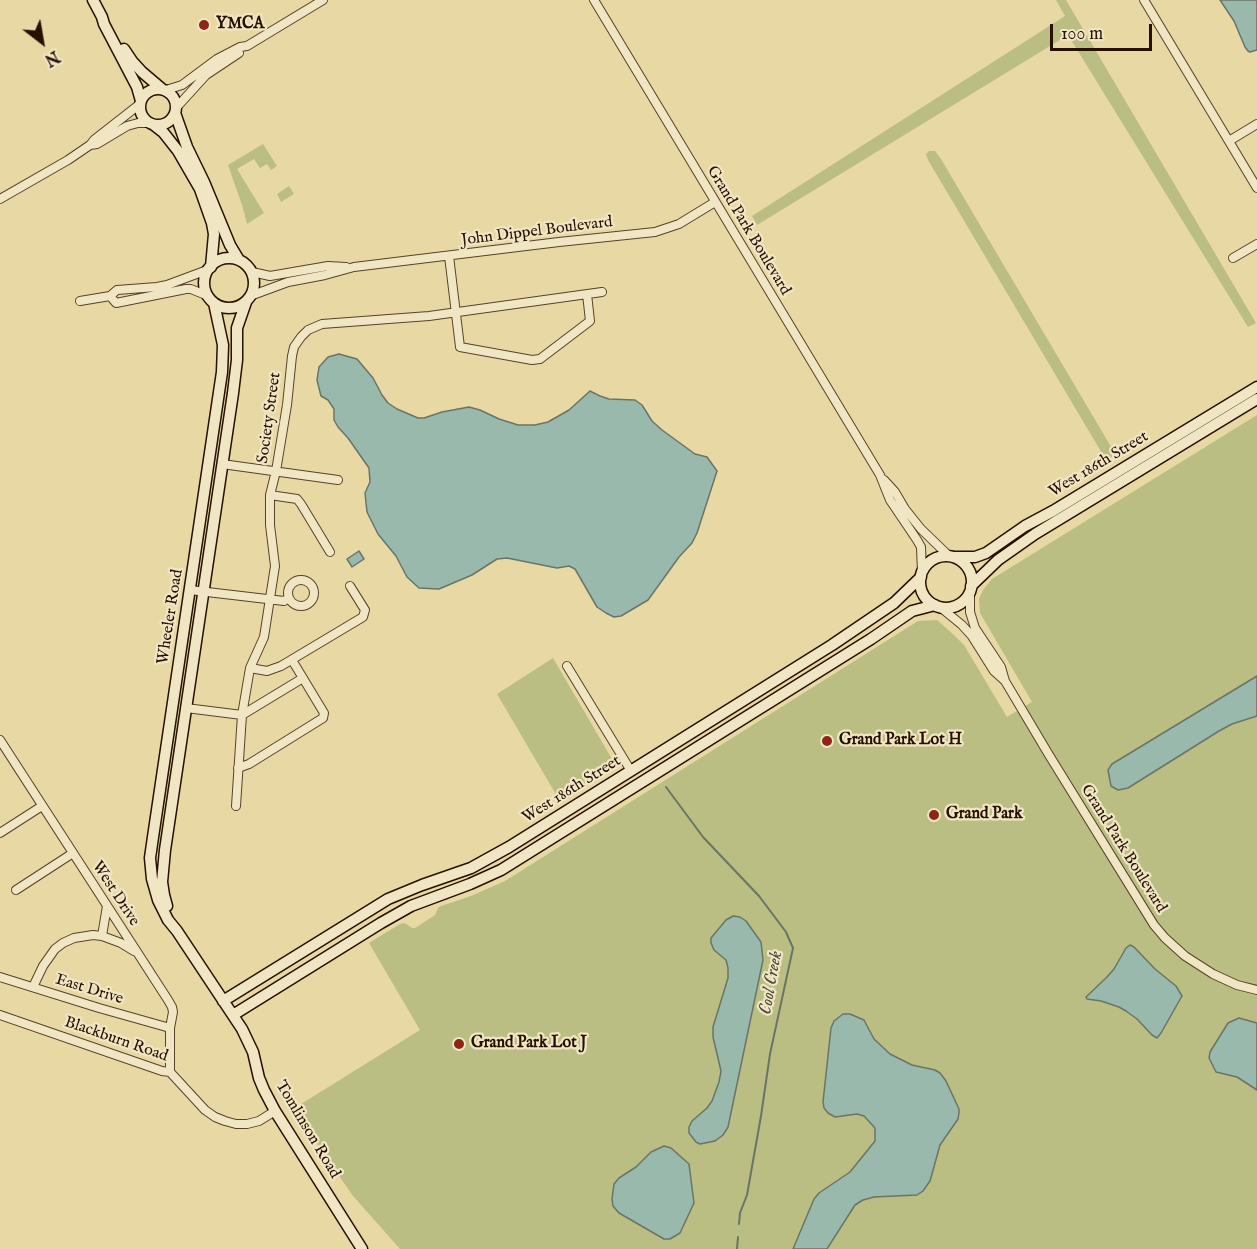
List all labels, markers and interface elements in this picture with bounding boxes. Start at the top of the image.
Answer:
north arrow [12,12,72,72]
scale bar [1053,12,1155,50]
place label: YMCA [216,15,264,35]
marker: YMCA [197,18,211,32]
text: 100 m [1061,23,1103,46]
text: N [40,45,62,70]
street label: Grand Park Boulevard [702,163,794,299]
street label: John Dippel Boulevard [460,213,614,251]
street label: Society Street [254,371,286,465]
street label: West 186th Street [1046,428,1152,502]
street label: Wheeler Road [154,568,188,666]
place label: Grand Park Lot H [839,731,962,751]
marker: Grand Park Lot H [820,734,834,748]
street label: West 186th Street [519,752,625,828]
street label: Grand Park Boulevard [1076,781,1170,917]
place label: Grand Park [946,805,1022,825]
marker: Grand Park [927,808,941,822]
street label: West Drive [87,858,143,930]
water label: Cool Creek [756,950,788,1016]
street label: East Drive [53,971,125,1009]
street label: Blackburn Road [62,1013,170,1067]
place label: Grand Park Lot J [471,1034,587,1054]
marker: Grand Park Lot J [452,1037,466,1051]
street label: Tomlinson Road [270,1078,344,1182]

